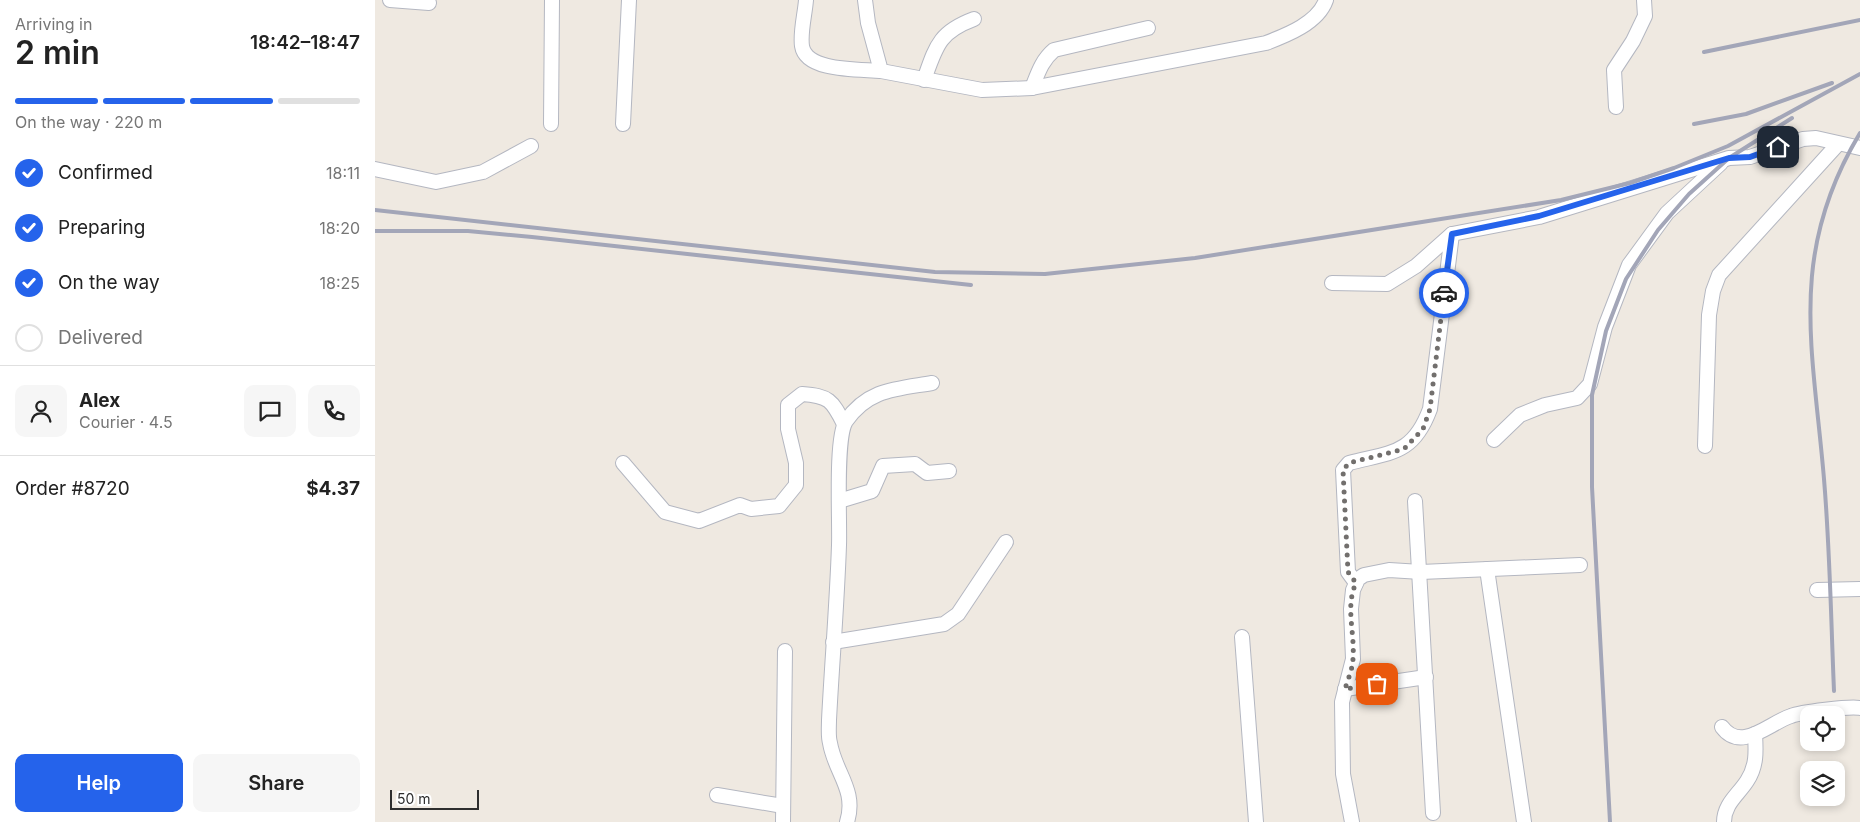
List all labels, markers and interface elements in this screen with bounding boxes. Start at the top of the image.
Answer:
text: Arriving in [15,14,92,34]
text: 18:42–18:47 [250,31,360,54]
text: 2 min [15,33,100,72]
text: On the way · 220 m [15,112,162,132]
pin [1757,126,1799,168]
icon: home [1764,133,1792,161]
icon: check [15,159,43,187]
text: Confirmed [58,161,153,184]
text: 18:11 [326,163,360,183]
icon: check [15,214,43,242]
text: Preparing [58,216,145,239]
text: 18:20 [319,218,360,238]
courier [1419,268,1469,318]
icon: check [15,269,43,297]
text: On the way [58,271,160,294]
text: 18:25 [320,273,360,293]
icon: car [1430,279,1458,307]
text: Delivered [58,326,143,349]
button: person [15,385,67,437]
button: chat [244,385,296,437]
button: phone [308,385,360,437]
text: Alex [79,389,120,412]
text: Courier · 4.5 [79,412,173,432]
text: Order #8720 [15,477,130,500]
text: $4.37 [306,477,360,500]
pin [1356,663,1398,705]
icon: bag [1363,670,1391,698]
map controls [1800,706,1845,806]
button: locate [1800,706,1845,751]
button: Help [15,754,183,812]
button: Share [193,754,360,812]
button: layers [1800,761,1845,806]
scale bar [390,787,479,810]
text: 50 m [397,790,431,807]

